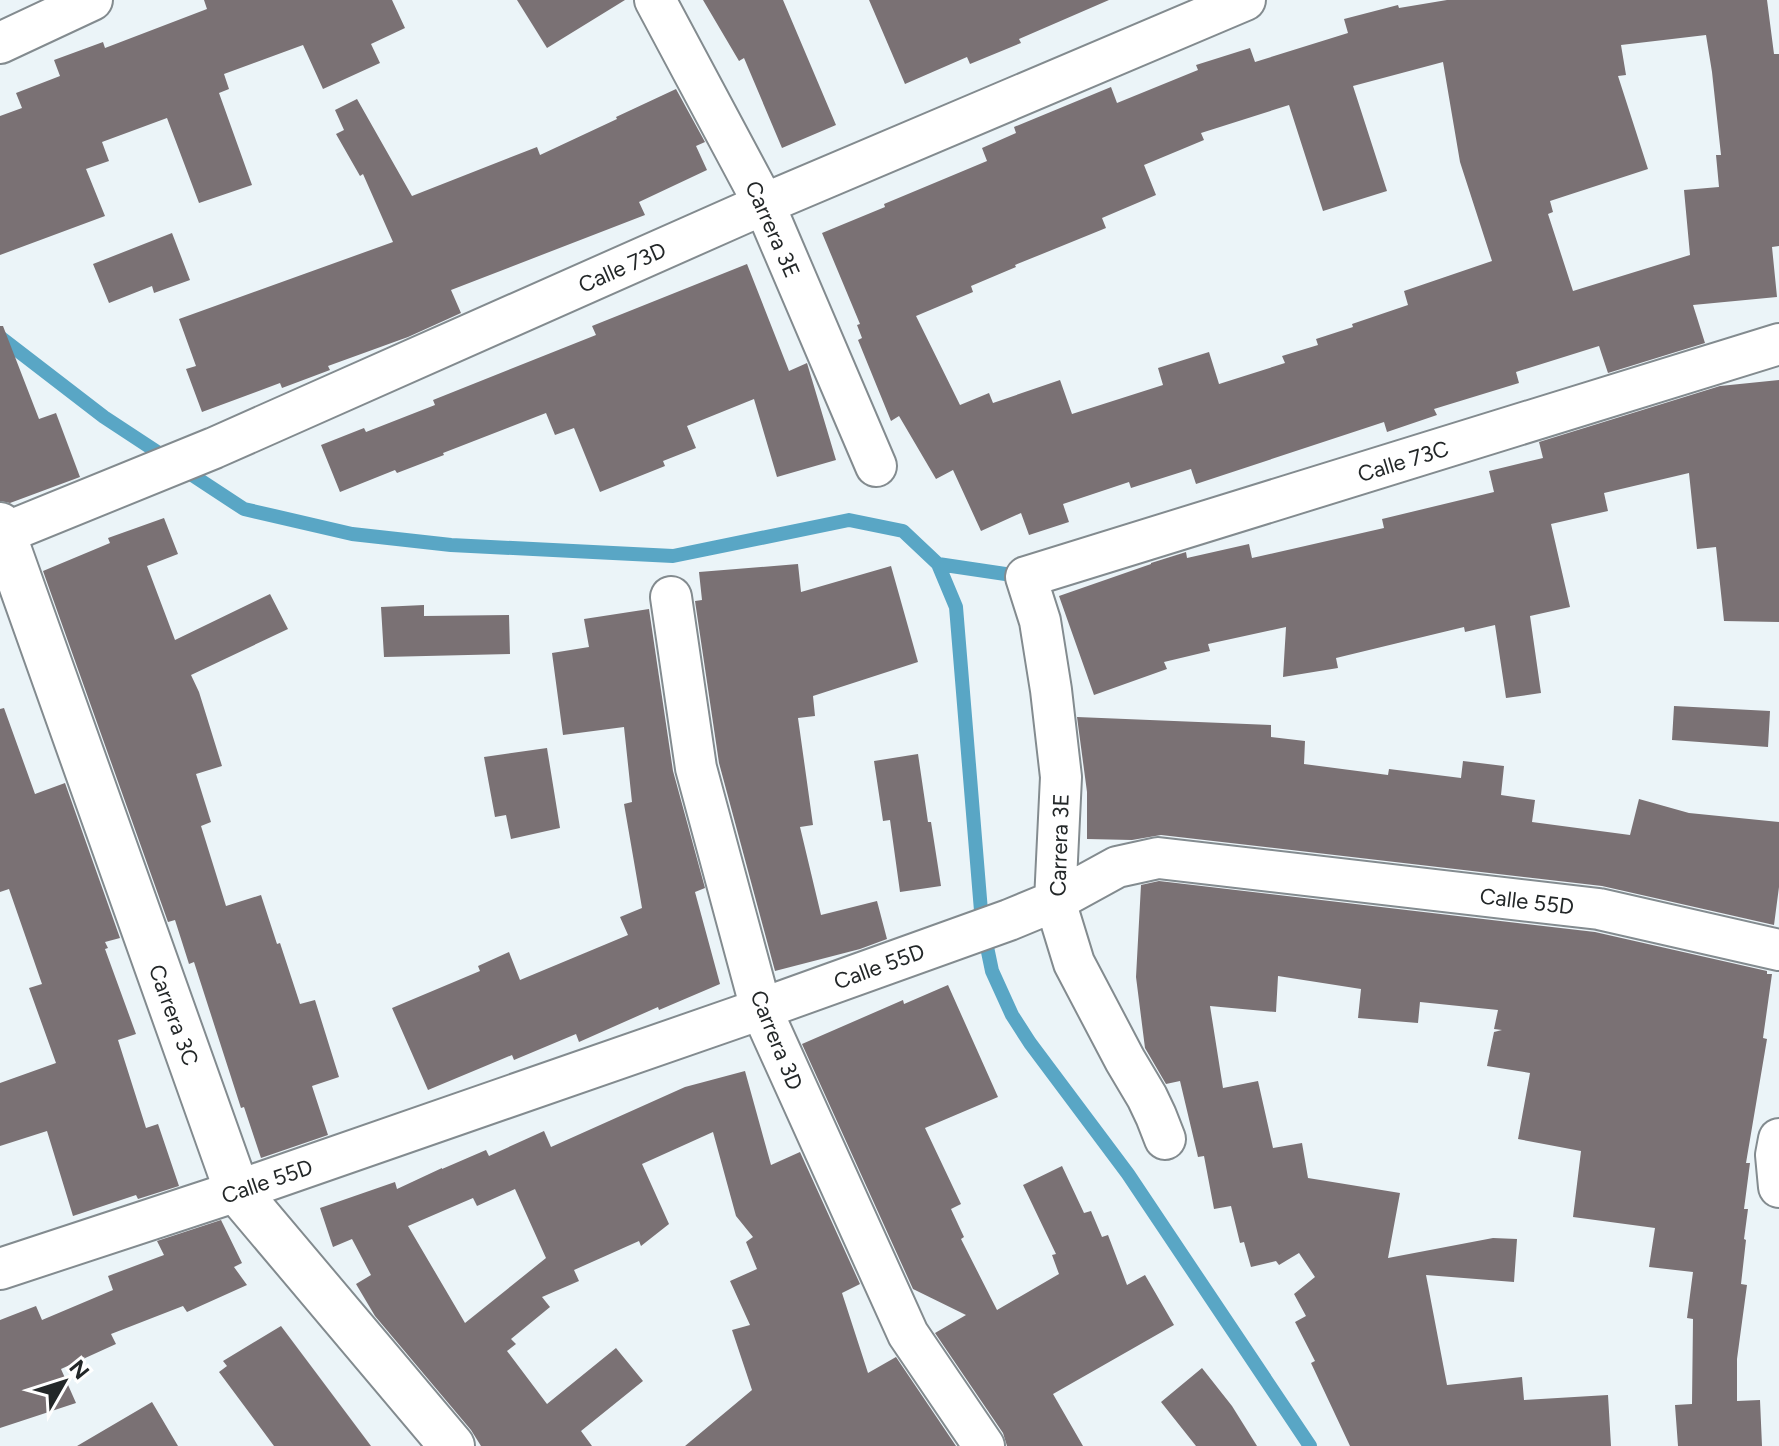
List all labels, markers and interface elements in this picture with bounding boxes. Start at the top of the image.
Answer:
street label: Carrera 3E [739,177,806,282]
street label: Calle 73D [574,236,670,299]
street label: Calle 73C [1354,435,1452,488]
street label: Carrera 3E [1044,793,1075,897]
street label: Calle 55D [1478,882,1576,921]
street label: Calle 55D [830,938,928,995]
street label: Carrera 3C [143,961,204,1070]
street label: Carrera 3D [744,986,809,1094]
street label: Calle 55D [218,1153,316,1210]
north arrow [24,1342,104,1422]
text: N [63,1355,95,1385]

